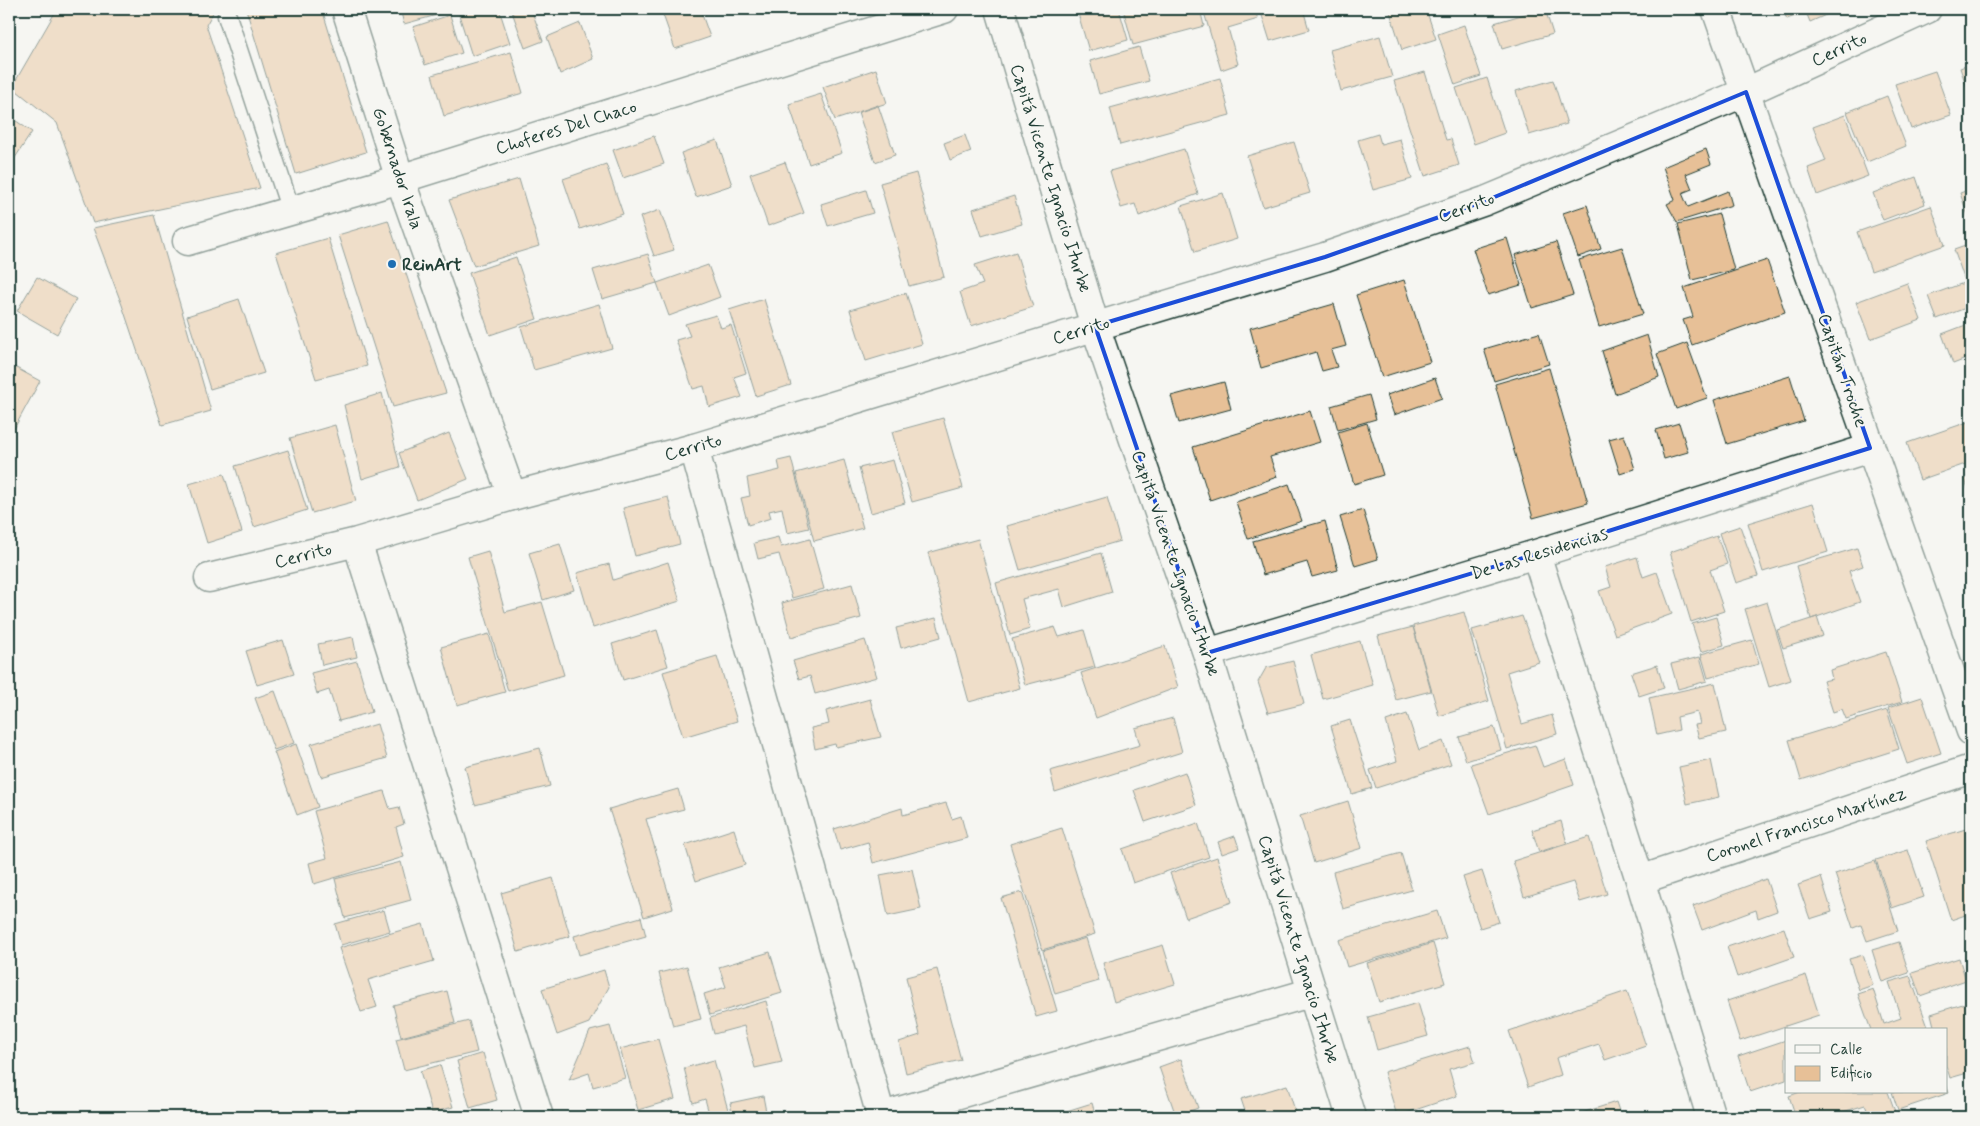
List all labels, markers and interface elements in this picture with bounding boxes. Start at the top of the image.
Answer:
street label: Cerrito [1808,27,1871,73]
street label: Capitá Vicente Ignacio Iturbe [1004,61,1096,295]
street label: Choferes Del Chaco [493,95,640,161]
street label: Gobernador Irala [366,104,428,232]
street label: Cerrito [1435,187,1498,229]
place label: ReinArt [402,253,462,277]
marker: ReinArt [386,258,398,270]
street label: Capitán Troche [1811,310,1873,430]
street label: Cerrito [1050,311,1113,351]
street label: Cerrito [662,428,725,468]
street label: Capitá Vicente Ignacio Iturbe [1125,447,1225,680]
street label: De Las Residencias [1468,522,1611,586]
street label: Cerrito [272,537,334,575]
street label: Coronel Francisco Martínez [1703,781,1910,869]
street label: Capitá Vicente Ignacio Iturbe [1252,832,1344,1066]
legend [1785,1028,1948,1094]
text: Calle [1830,1040,1862,1060]
text: Edificio [1830,1064,1872,1084]

